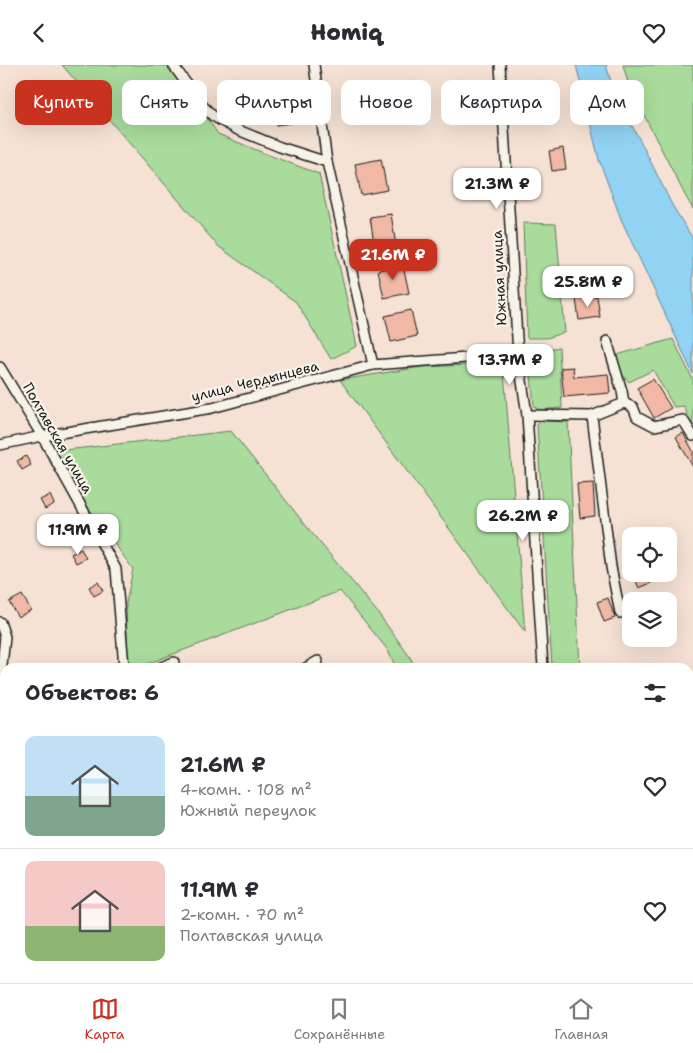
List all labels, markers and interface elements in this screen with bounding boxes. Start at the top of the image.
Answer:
text: Homiq [311,18,382,47]
icon: back [25,19,53,47]
icon: heart [640,19,668,47]
chip: Купить [15,80,112,125]
chip: Снять [122,80,207,125]
chip: Фильтры [217,80,331,125]
chip: Новое [341,80,431,125]
chip: Квартира [441,80,560,125]
chip: Дом [570,80,644,125]
pin: 21.3M ₽ [451,167,543,210]
text: 21.3M ₽ [464,173,530,194]
street label: Южная улица [488,230,510,326]
pin: 21.6M ₽ [347,239,439,281]
text: 21.6M ₽ [360,244,426,265]
pin: 25.8M ₽ [542,265,634,308]
text: 25.8M ₽ [553,271,623,292]
pin: 13.7M ₽ [464,343,556,386]
text: 13.7M ₽ [478,349,542,370]
street label: улица Чердынцева [189,356,321,406]
street label: Полтавская улица [19,379,97,497]
pin: 26.2M ₽ [477,499,569,542]
text: 26.2M ₽ [488,505,558,526]
pin: 11.9M ₽ [32,513,124,556]
text: 11.9M ₽ [48,519,108,540]
map controls [622,527,677,647]
button: locate [622,527,677,582]
button: layers [622,592,677,647]
text: Объектов: 6 [25,679,159,707]
icon: filters [641,679,669,707]
text: 21.6M ₽ [180,751,266,779]
icon: home [65,756,125,816]
icon: heart [641,772,669,800]
text: 4-комн. · 108 m² [180,779,312,800]
text: Южный переулок [180,800,316,821]
text: 11.9M ₽ [180,876,259,904]
icon: home [65,881,125,941]
icon: heart [641,897,669,925]
text: 2-комн. · 70 m² [180,904,304,925]
text: Полтавская улица [180,925,323,946]
tab: Карта [85,995,125,1043]
tab: Сохранённые [294,995,385,1043]
tab: Главная [554,995,608,1043]

